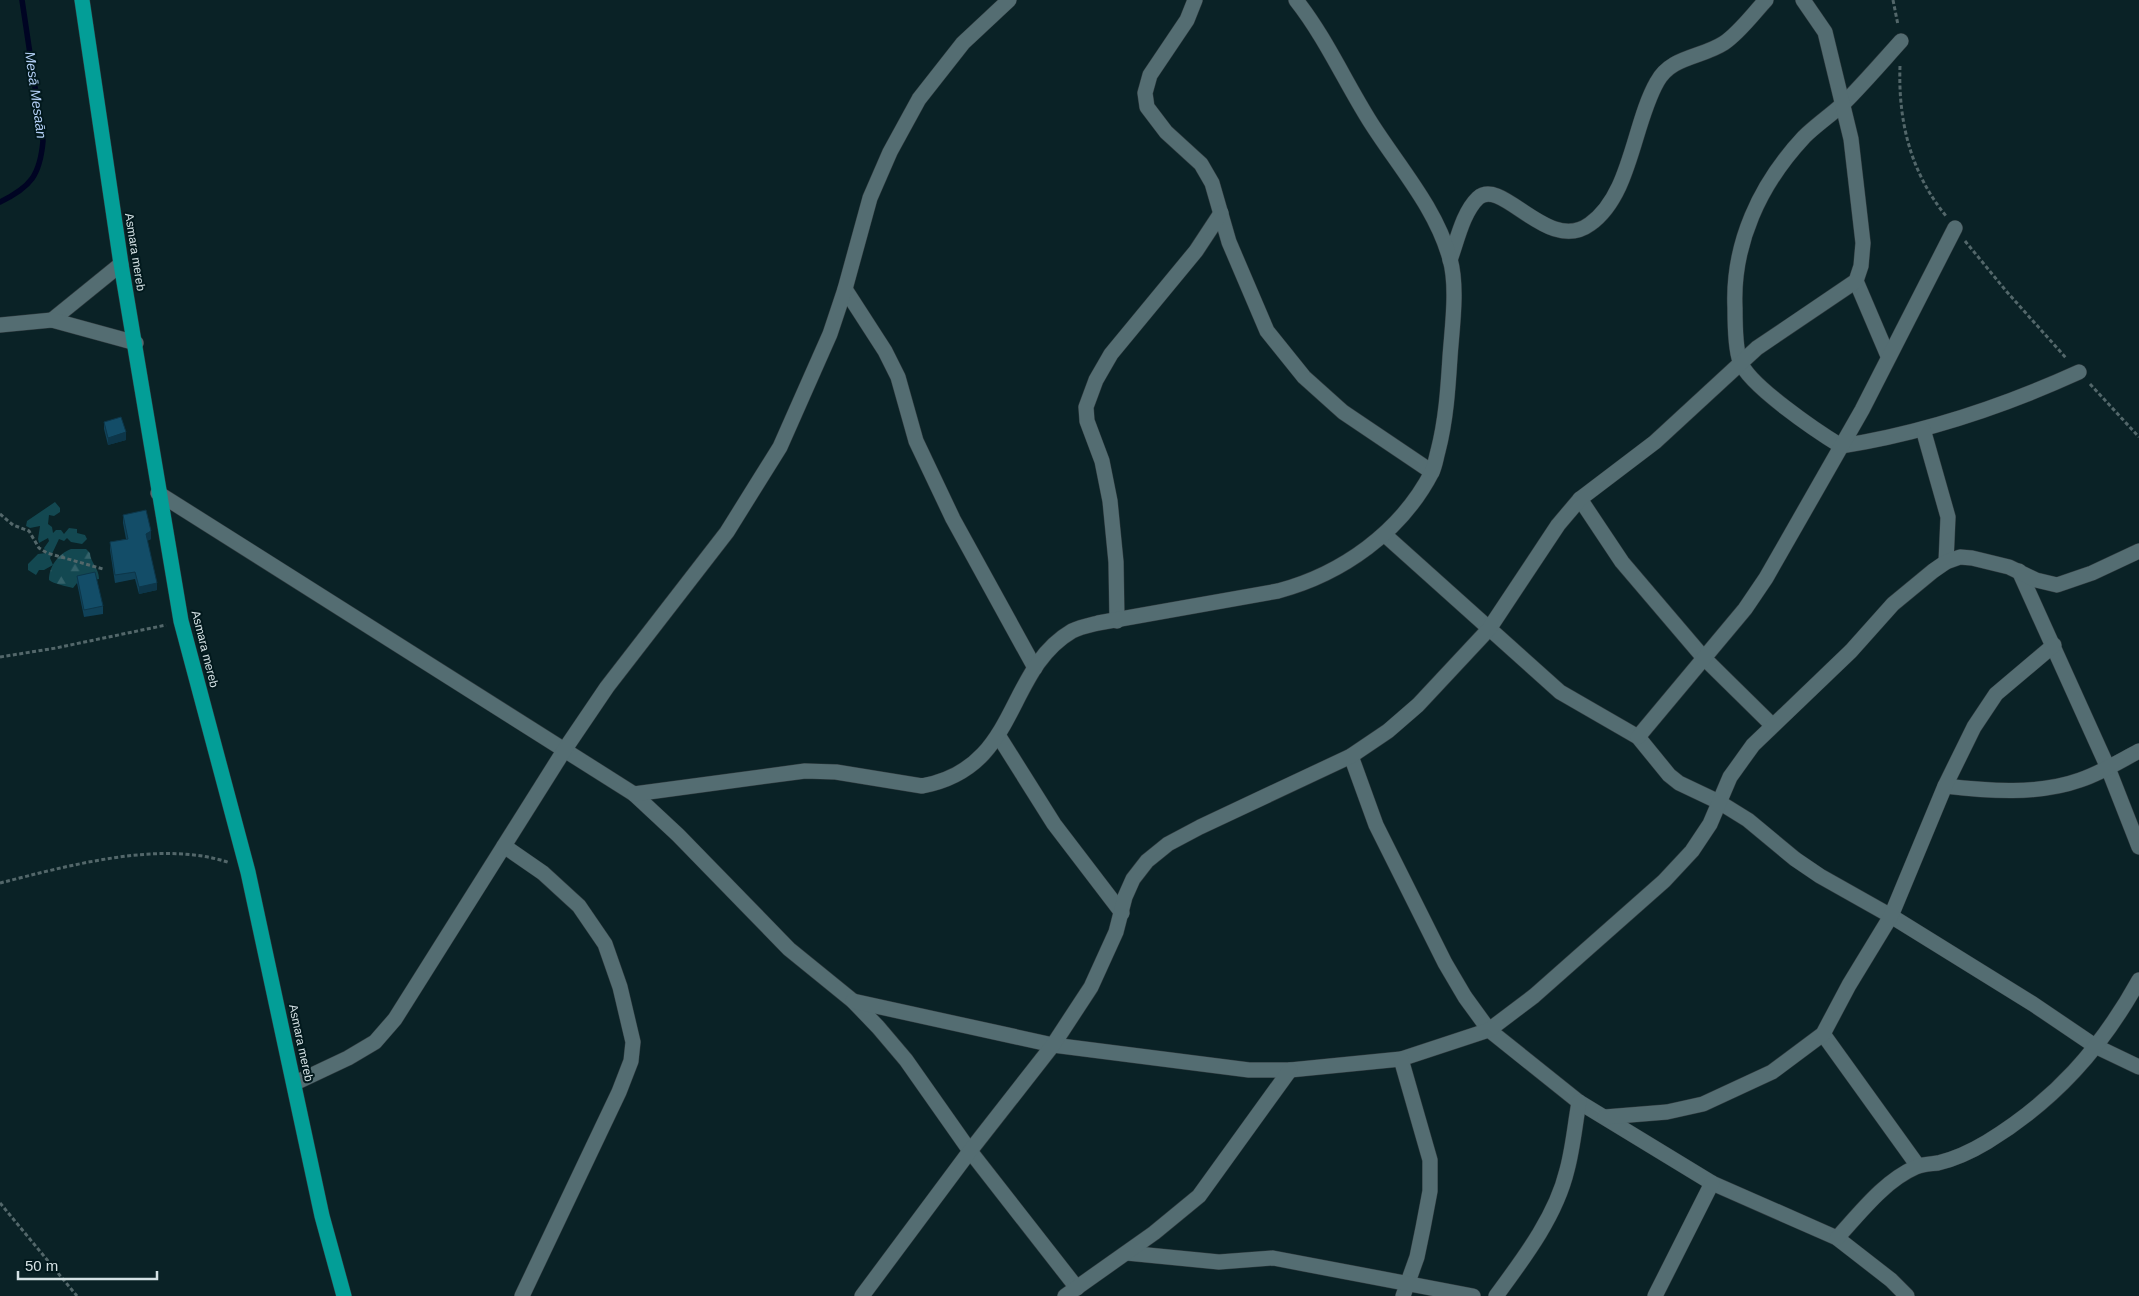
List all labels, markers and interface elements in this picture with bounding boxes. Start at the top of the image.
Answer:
water label: Mesā Mesaān [22,50,50,140]
street label: Asmara mereb [122,212,148,292]
street label: Asmara mereb [189,609,221,689]
street label: Asmara mereb [286,1003,316,1083]
scale bar [18,1248,156,1280]
text: 50 m [25,1257,58,1274]

